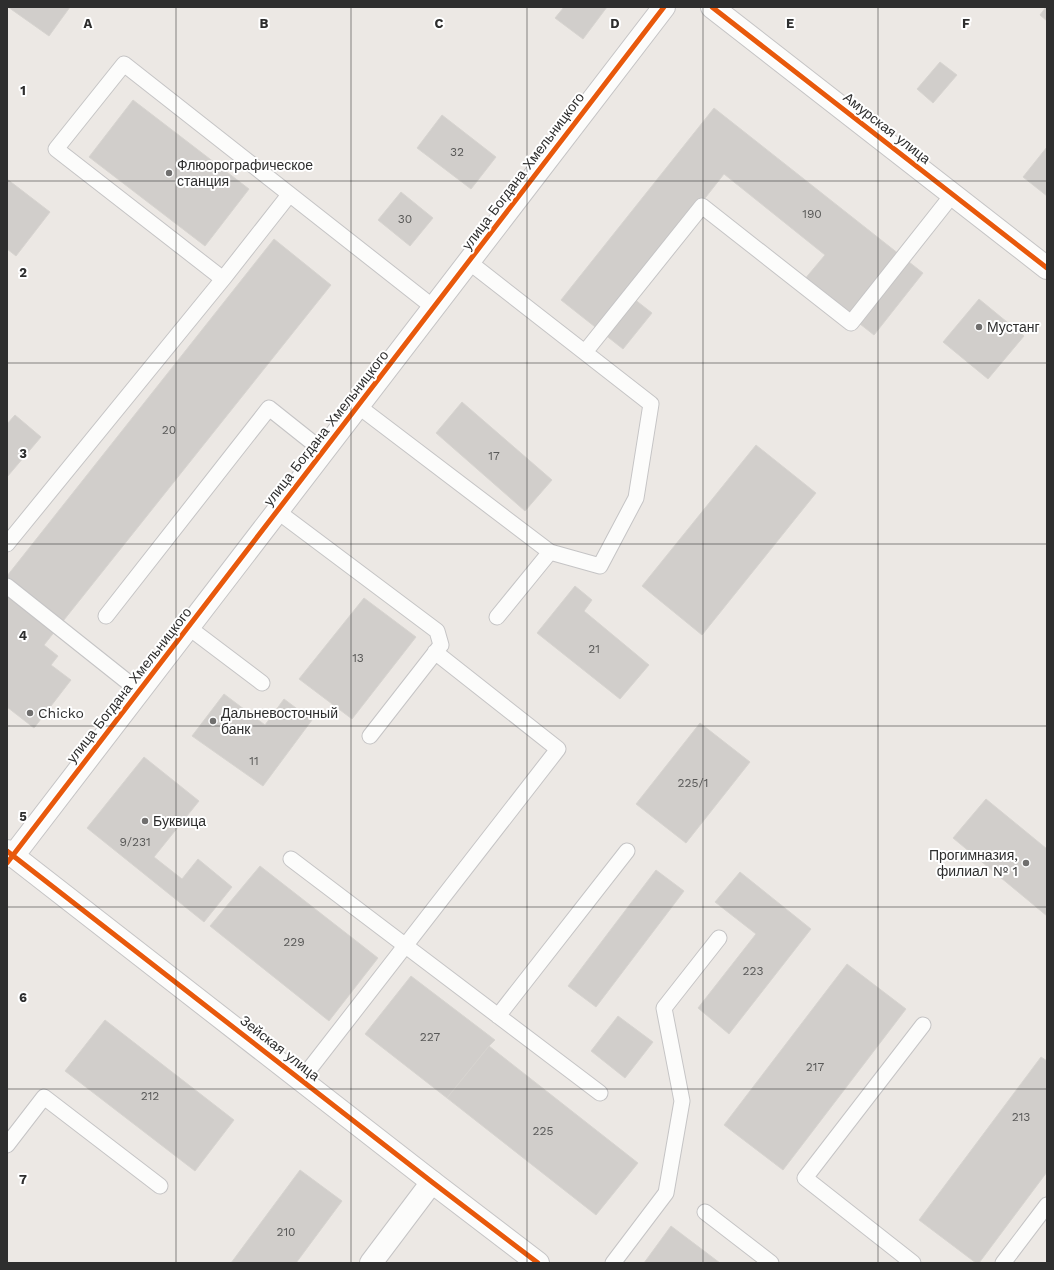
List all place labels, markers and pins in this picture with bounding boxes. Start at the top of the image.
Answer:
place label: Флюорографическое станция [177,157,313,189]
marker: Флюорографическое станция [164,168,174,178]
place label: Мустанг [987,319,1040,335]
marker: Мустанг [974,322,984,332]
place label: Chicko [38,705,84,721]
place label: Дальневосточный банк [221,705,338,737]
marker: Chicko [25,708,35,718]
marker: Дальневосточный банк [208,716,218,726]
place label: Буквица [153,813,206,829]
marker: Буквица [140,816,150,826]
place label: Прогимназия, филиал № 1 [929,847,1018,879]
marker: Прогимназия, филиал № 1 [1021,858,1031,868]

